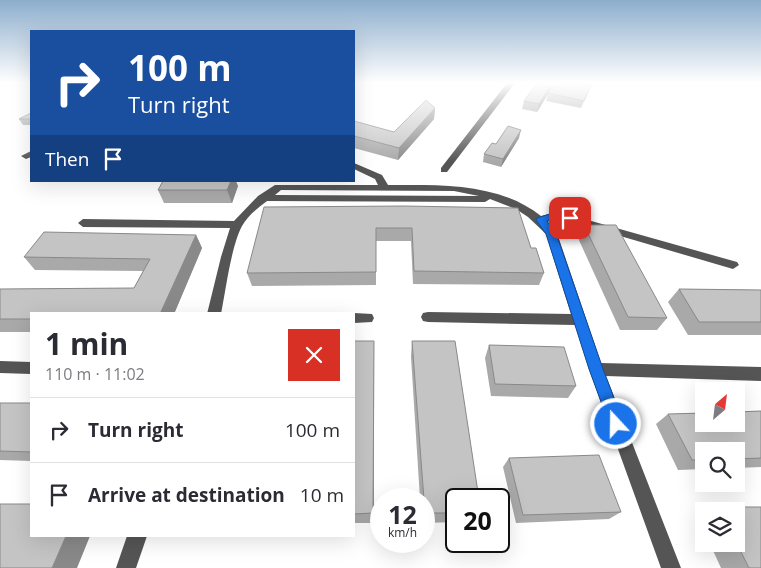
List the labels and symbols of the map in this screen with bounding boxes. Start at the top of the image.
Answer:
pin [549,197,591,239]
north arrow [695,382,745,432]
position arrow [589,397,641,449]
speed limit sign: 20 [445,488,510,553]

